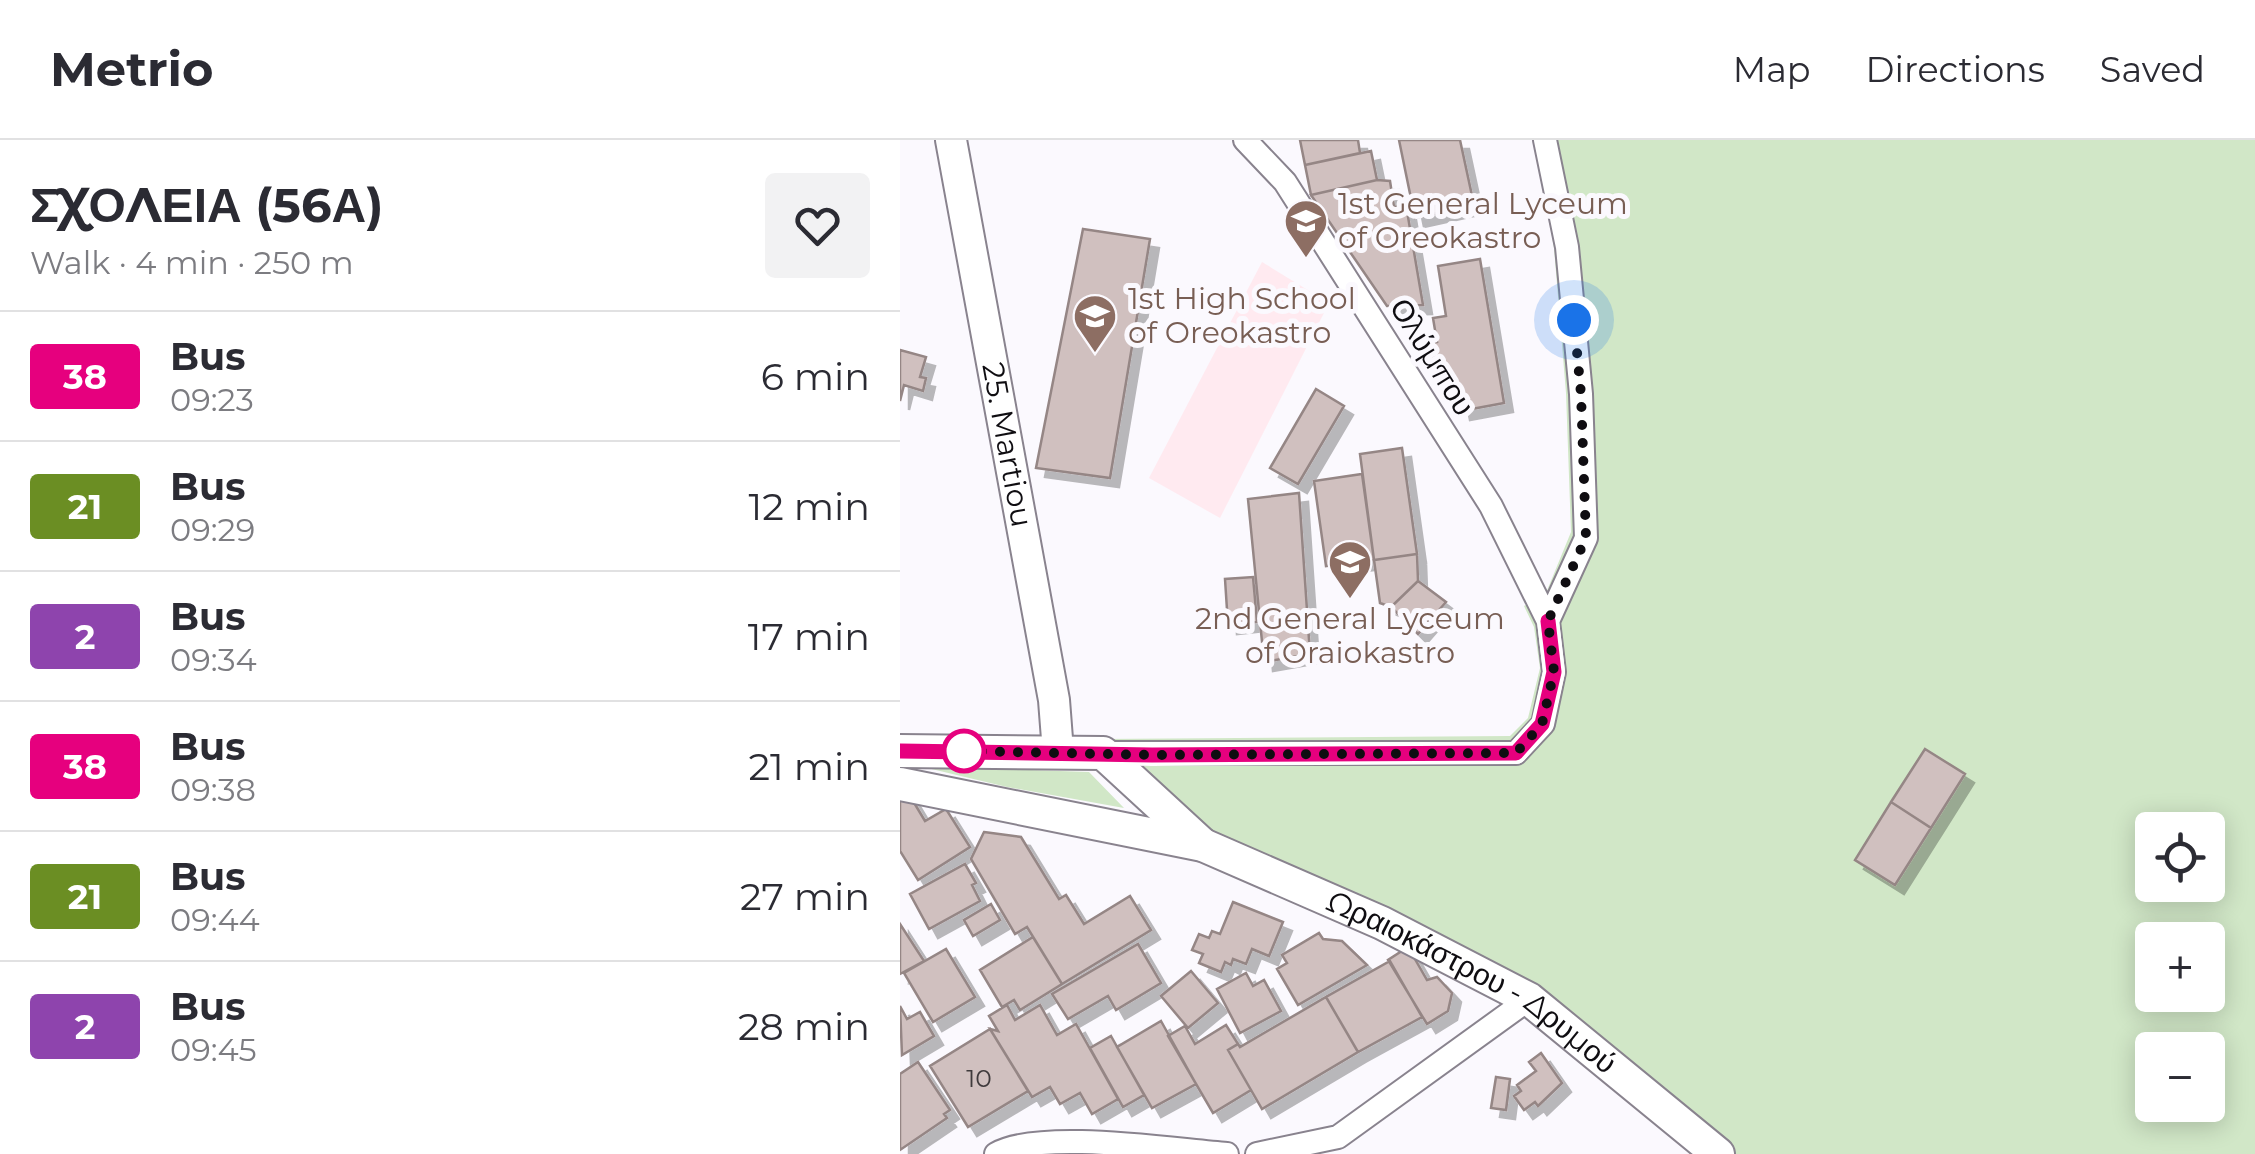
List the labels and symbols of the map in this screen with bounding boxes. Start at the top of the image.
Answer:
place label: 1st General Lyceum of Oreokastro [1338,185,1628,256]
school or university icon: 1st General Lyceum of Oreokastro [1283,198,1329,259]
place label: 1st High School of Oreokastro [1128,280,1356,351]
street label: Ολύμπου [1382,291,1483,422]
school or university icon: 1st High School of Oreokastro [1072,293,1118,354]
your location [1549,295,1599,345]
street label: 25. Martiou [974,360,1041,530]
school or university icon: 2nd General Lyceum of Oraiokastro [1327,539,1373,600]
place label: 2nd General Lyceum of Oraiokastro [1195,600,1505,671]
unlabelled marker [943,730,985,772]
street label: Ωραιοκάστρου - Δρυμού [1322,882,1624,1081]
house number: 10 [966,1063,992,1093]

